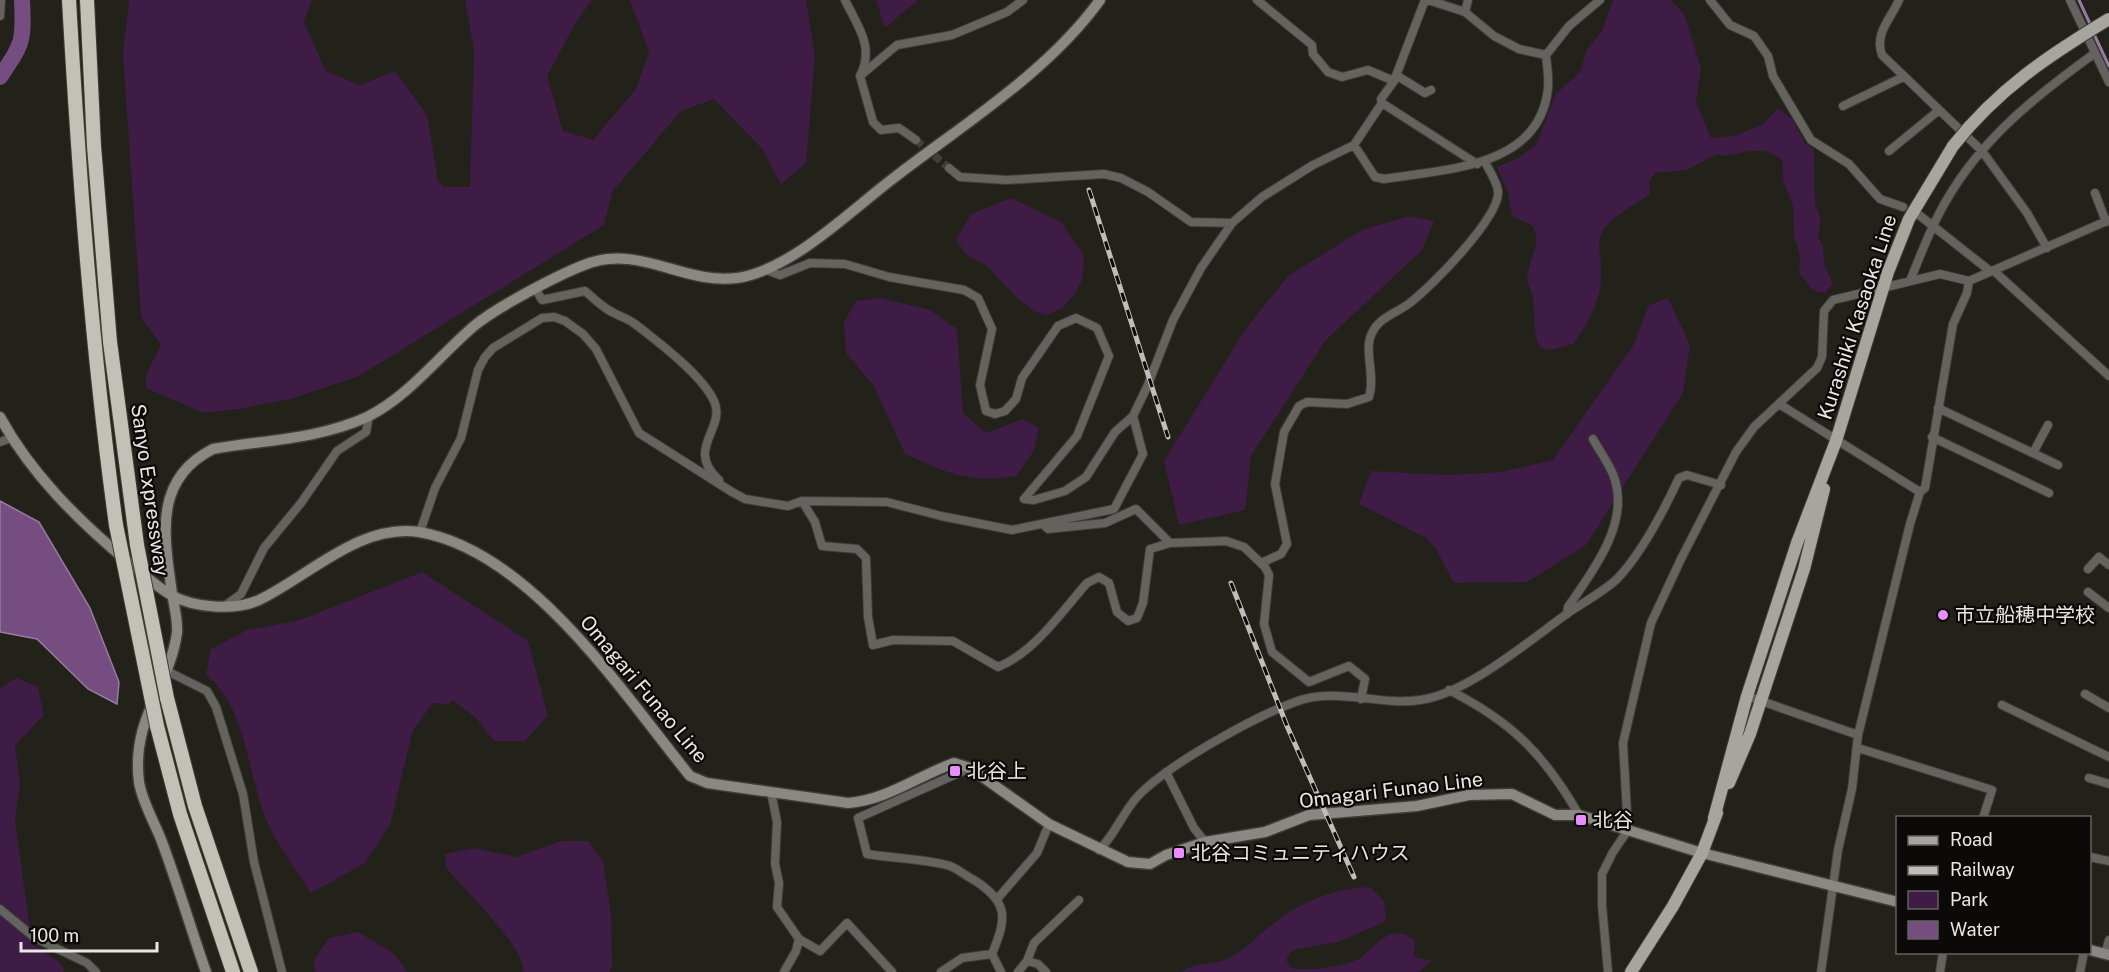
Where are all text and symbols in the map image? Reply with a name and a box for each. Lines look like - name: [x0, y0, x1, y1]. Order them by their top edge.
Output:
- street label: Kurashiki Kasaoka Line: [1812, 211, 1902, 423]
- street label: Sanyo Expressway: [126, 402, 174, 578]
- place label: 市立船穂中学校: [1955, 603, 2095, 627]
- marker: 市立船穂中学校: [1936, 608, 1950, 622]
- street label: Omagari Funao Line: [575, 610, 713, 768]
- place label: 北谷上: [967, 759, 1027, 783]
- marker: 北谷上: [948, 764, 962, 778]
- street label: Omagari Funao Line: [1298, 767, 1484, 813]
- place label: 北谷: [1593, 808, 1633, 832]
- marker: 北谷: [1574, 813, 1588, 827]
- legend: [1896, 816, 2091, 954]
- text: Road: [1950, 829, 1993, 850]
- place label: 北谷コミュニティハウス: [1191, 841, 1410, 865]
- marker: 北谷コミュニティハウス: [1172, 846, 1186, 860]
- text: Railway: [1950, 859, 2015, 880]
- text: Park: [1950, 889, 1988, 910]
- scale bar: [21, 915, 158, 953]
- text: Water: [1950, 919, 2000, 940]
- text: 100 m: [30, 925, 79, 946]

